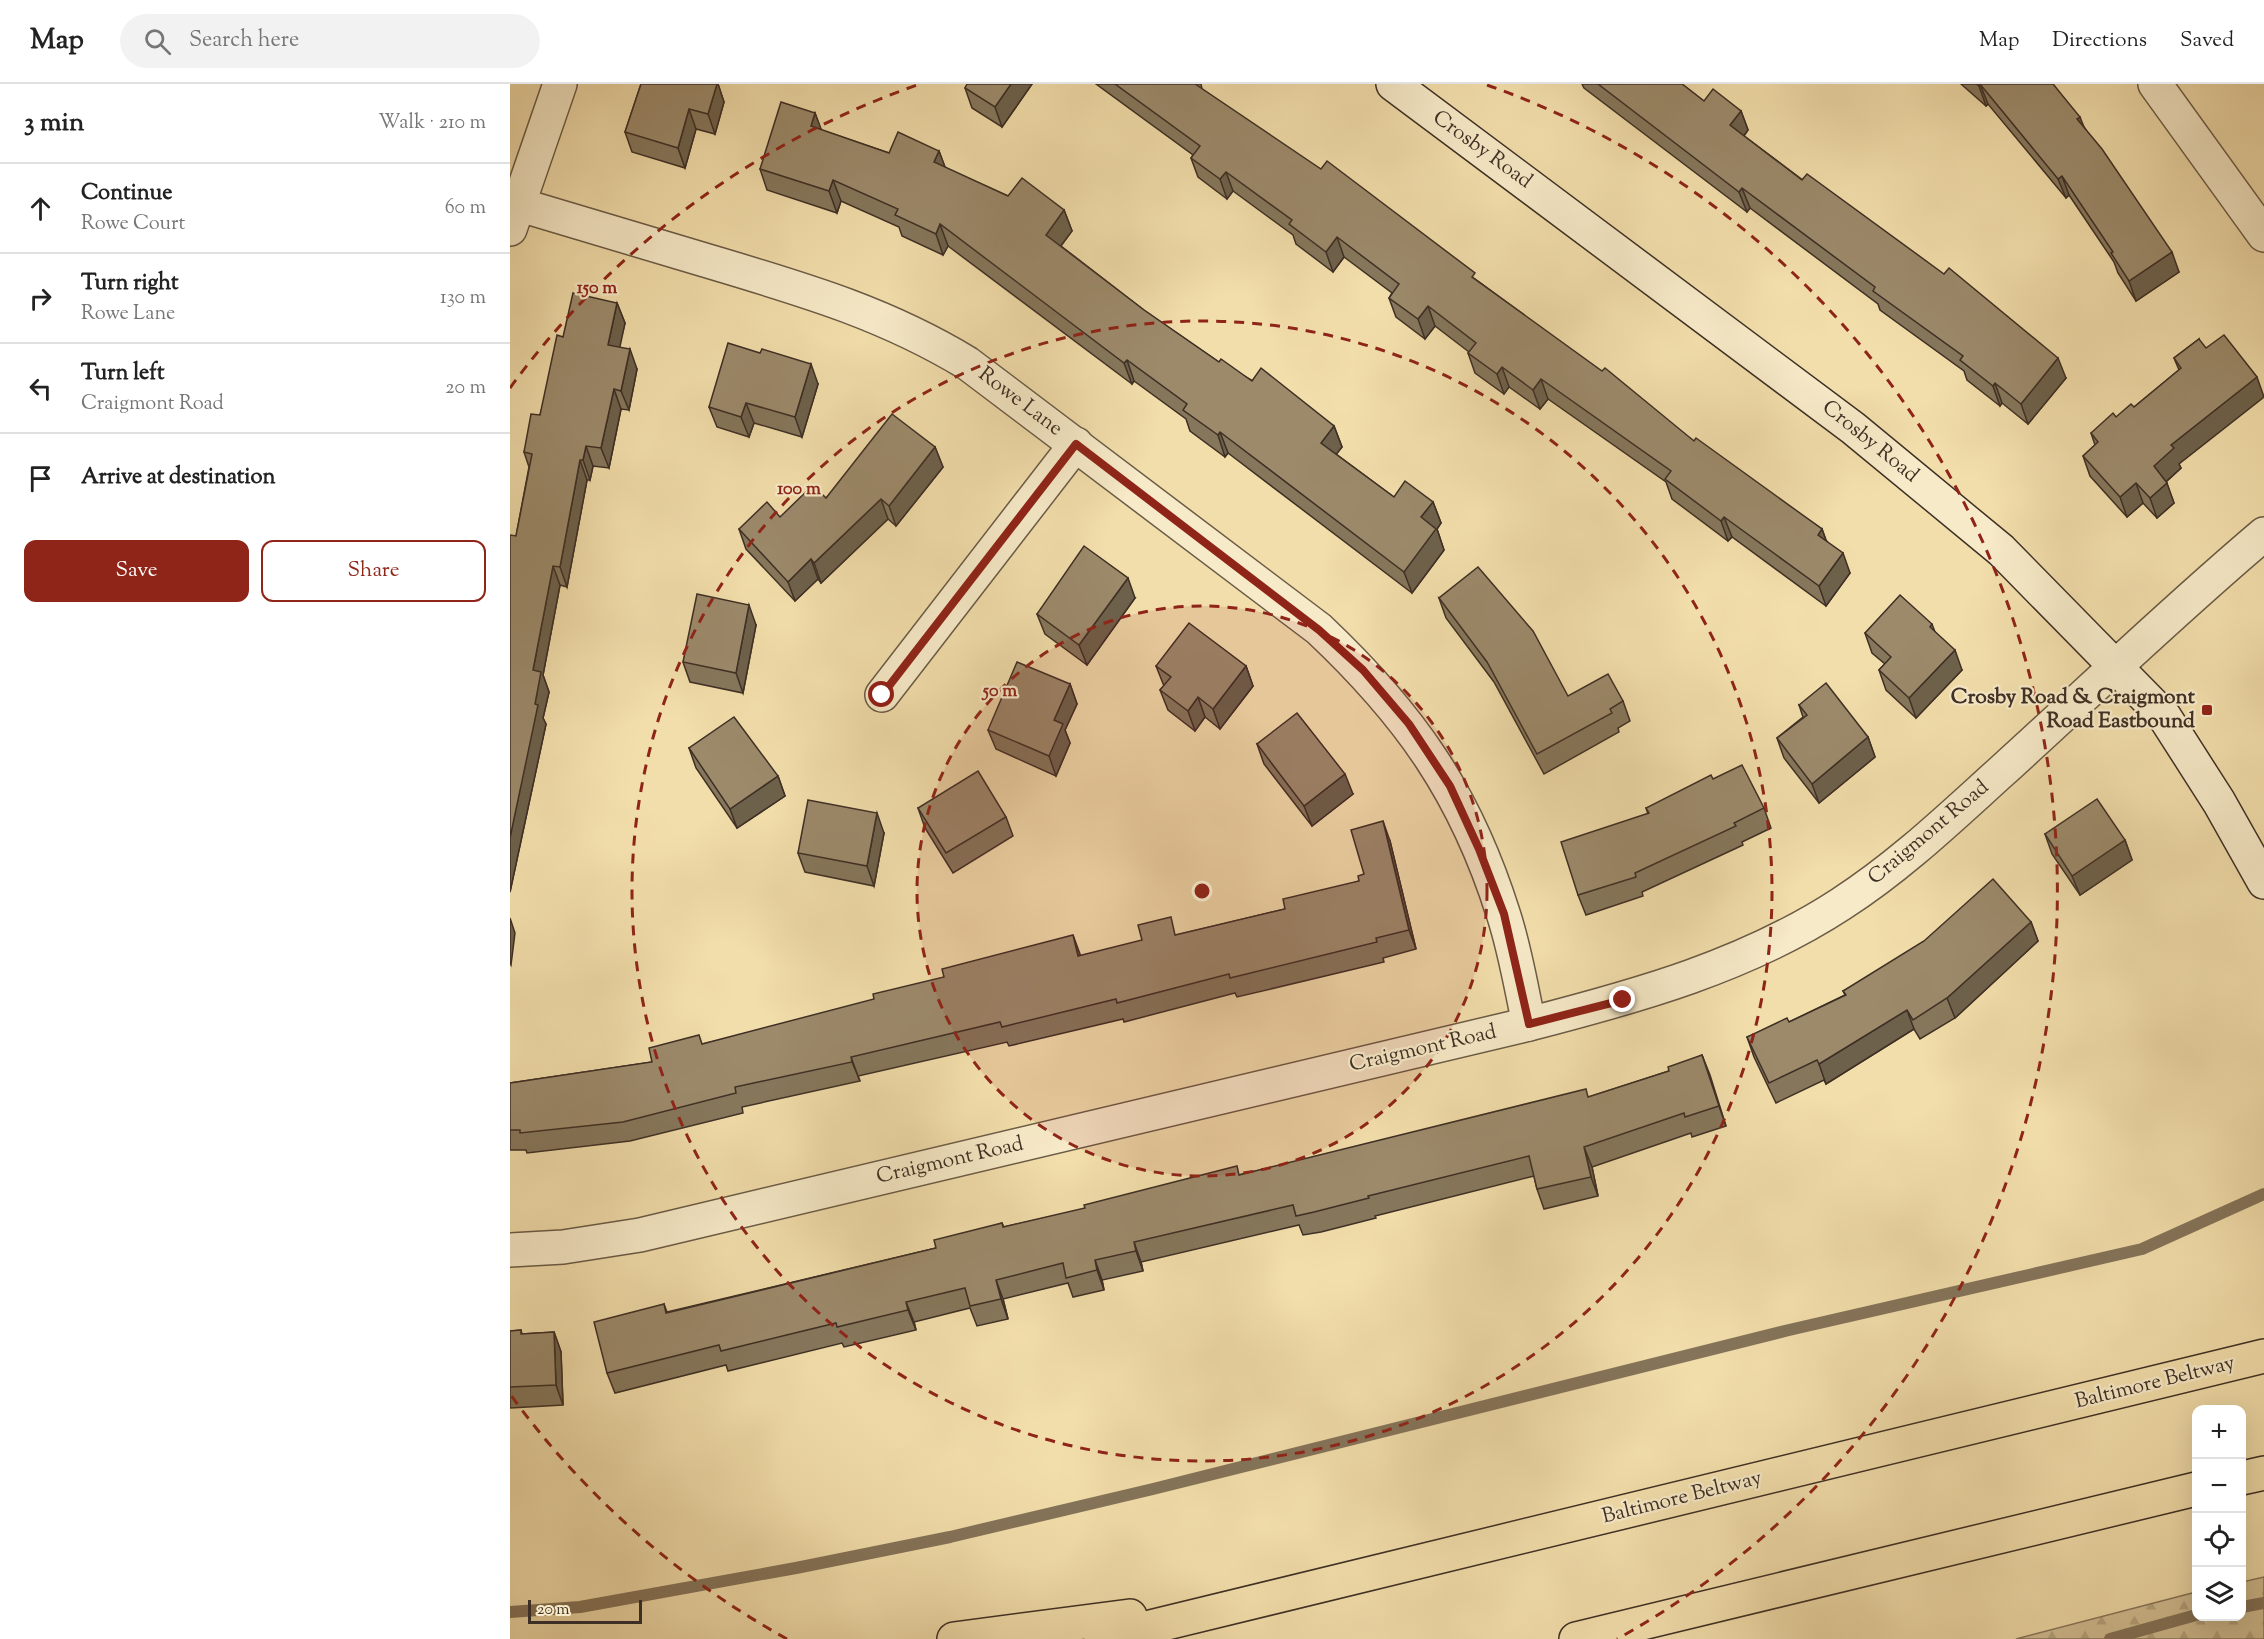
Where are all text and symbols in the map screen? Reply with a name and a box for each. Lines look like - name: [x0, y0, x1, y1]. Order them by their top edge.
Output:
- search box: [120, 14, 540, 68]
- text: Map: [30, 21, 84, 61]
- icon: search: [141, 25, 174, 58]
- text: Search here: [189, 25, 299, 57]
- text: Map: [1979, 26, 2019, 56]
- text: Directions: [2052, 26, 2147, 56]
- text: Saved: [2180, 26, 2234, 56]
- street label: Crosby Road: [1426, 103, 1538, 197]
- text: 3 min: [24, 105, 84, 142]
- text: Walk · 210 m: [378, 109, 486, 138]
- text: Continue: [81, 178, 172, 210]
- icon: ahead: [24, 192, 57, 225]
- text: 60 m: [445, 194, 486, 223]
- text: Rowe Court: [81, 210, 185, 239]
- text: Turn right: [81, 268, 178, 300]
- text: 150 m: [577, 276, 617, 302]
- icon: right: [24, 282, 57, 315]
- text: 130 m: [440, 284, 486, 313]
- text: Rowe Lane: [81, 300, 175, 329]
- text: Turn left: [81, 358, 164, 390]
- street label: Rowe Lane: [971, 360, 1069, 444]
- icon: left: [24, 372, 57, 405]
- text: 20 m: [445, 374, 486, 403]
- text: Craigmont Road: [81, 390, 224, 419]
- street label: Crosby Road: [1815, 394, 1925, 491]
- icon: arrive: [24, 462, 57, 495]
- text: Arrive at destination: [81, 462, 276, 494]
- text: 100 m: [777, 477, 821, 503]
- button: Save: [24, 540, 249, 602]
- button: Share: [261, 540, 486, 602]
- text: 50 m: [981, 679, 1017, 705]
- route start: [868, 681, 894, 707]
- place label: Crosby Road & Craigmont Road Eastbound: [1951, 683, 2196, 737]
- marker: Crosby Road & Craigmont Road Eastbound: [2200, 703, 2214, 717]
- street label: Craigmont Road: [1862, 773, 1996, 893]
- centre of rings: [1192, 881, 1212, 901]
- route end: [1609, 986, 1635, 1012]
- street label: Craigmont Road: [1347, 1017, 1500, 1080]
- street label: Craigmont Road: [874, 1129, 1027, 1192]
- street label: Baltimore Beltway: [2072, 1349, 2239, 1417]
- map controls: [2192, 1405, 2246, 1621]
- button: +: [2192, 1405, 2246, 1459]
- button: −: [2192, 1459, 2246, 1513]
- street label: Baltimore Beltway: [1599, 1464, 1766, 1532]
- button: locate: [2192, 1513, 2246, 1567]
- button: layers: [2192, 1567, 2246, 1621]
- scale bar: [528, 1597, 642, 1624]
- text: 20 m: [537, 1599, 570, 1622]

